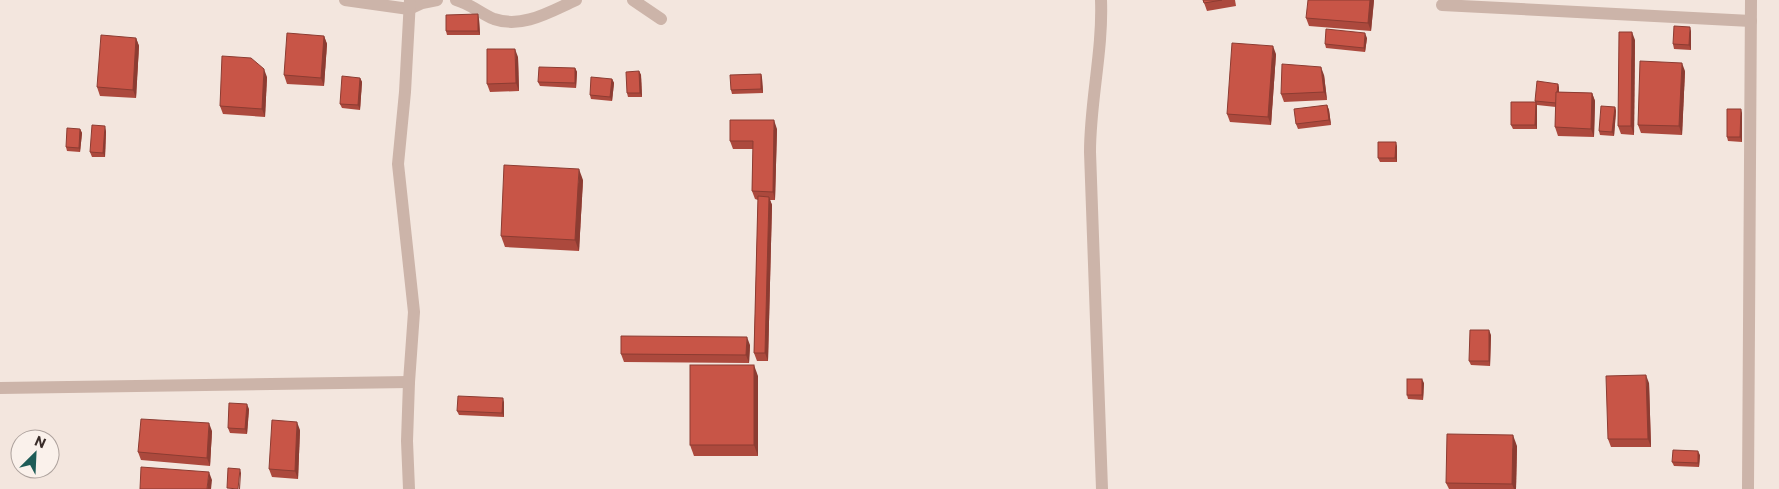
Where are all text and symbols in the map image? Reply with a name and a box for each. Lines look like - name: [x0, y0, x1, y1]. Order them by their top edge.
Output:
- north arrow: [10, 429, 60, 479]
- text: N: [32, 432, 49, 452]

